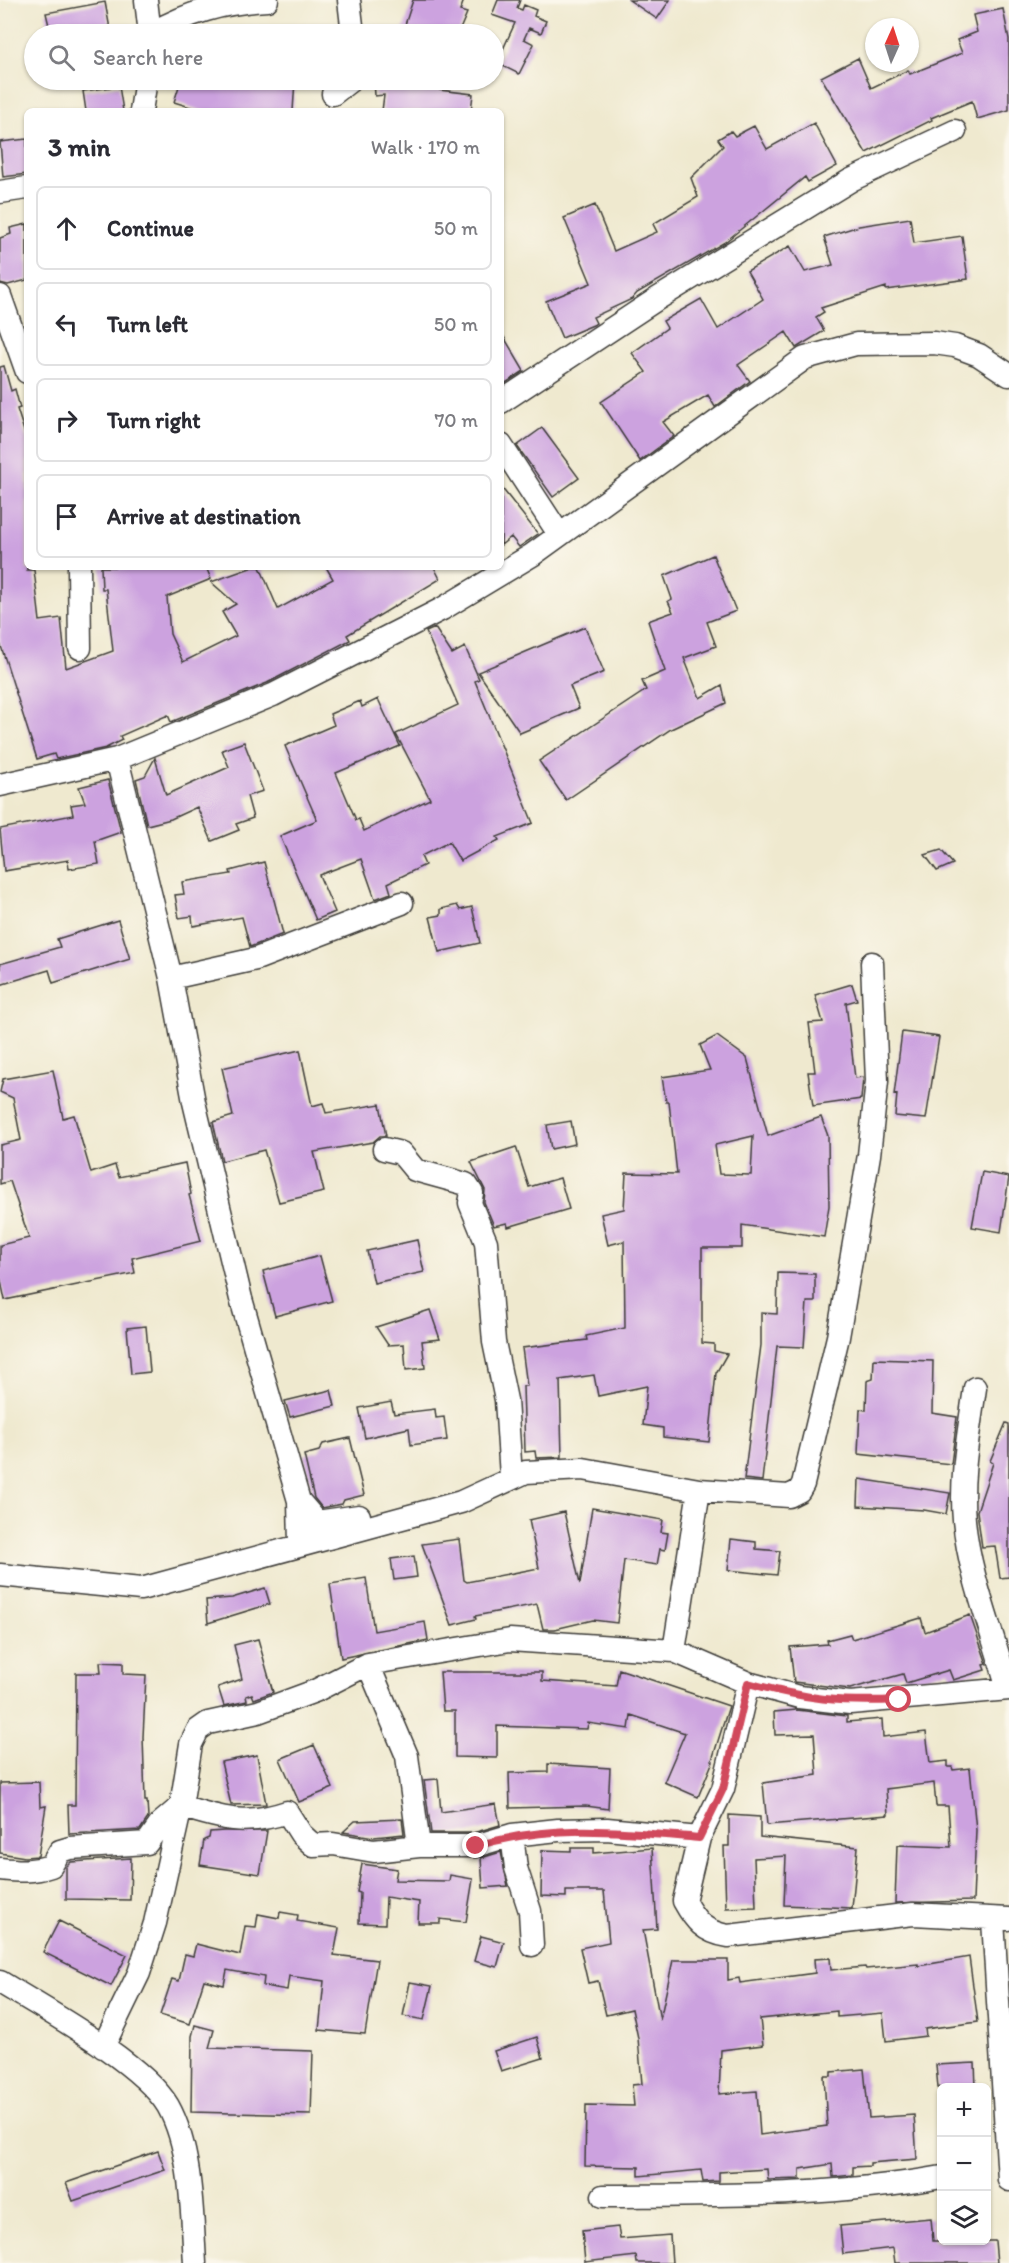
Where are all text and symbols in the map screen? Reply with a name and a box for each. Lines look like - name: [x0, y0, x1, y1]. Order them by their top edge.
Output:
- north arrow: [865, 18, 919, 72]
- search box: [24, 24, 504, 90]
- icon: search: [45, 41, 78, 74]
- text: Search here: [93, 44, 203, 71]
- text: 3 min: [48, 131, 110, 163]
- text: Walk · 170 m: [371, 135, 480, 159]
- icon: ahead: [50, 212, 83, 245]
- text: Continue: [107, 215, 194, 242]
- text: 50 m: [434, 216, 478, 240]
- icon: left: [50, 308, 83, 341]
- text: Turn left: [107, 311, 188, 338]
- text: 50 m: [434, 312, 478, 336]
- icon: right: [50, 404, 83, 437]
- text: Turn right: [107, 407, 201, 434]
- text: 70 m: [434, 408, 478, 432]
- icon: arrive: [50, 500, 83, 533]
- text: Arrive at destination: [107, 503, 301, 530]
- route start: [885, 1686, 911, 1712]
- route end: [462, 1832, 488, 1858]
- map controls: [937, 2083, 991, 2245]
- button: +: [937, 2083, 991, 2137]
- button: −: [937, 2137, 991, 2191]
- button: layers: [937, 2191, 991, 2245]

